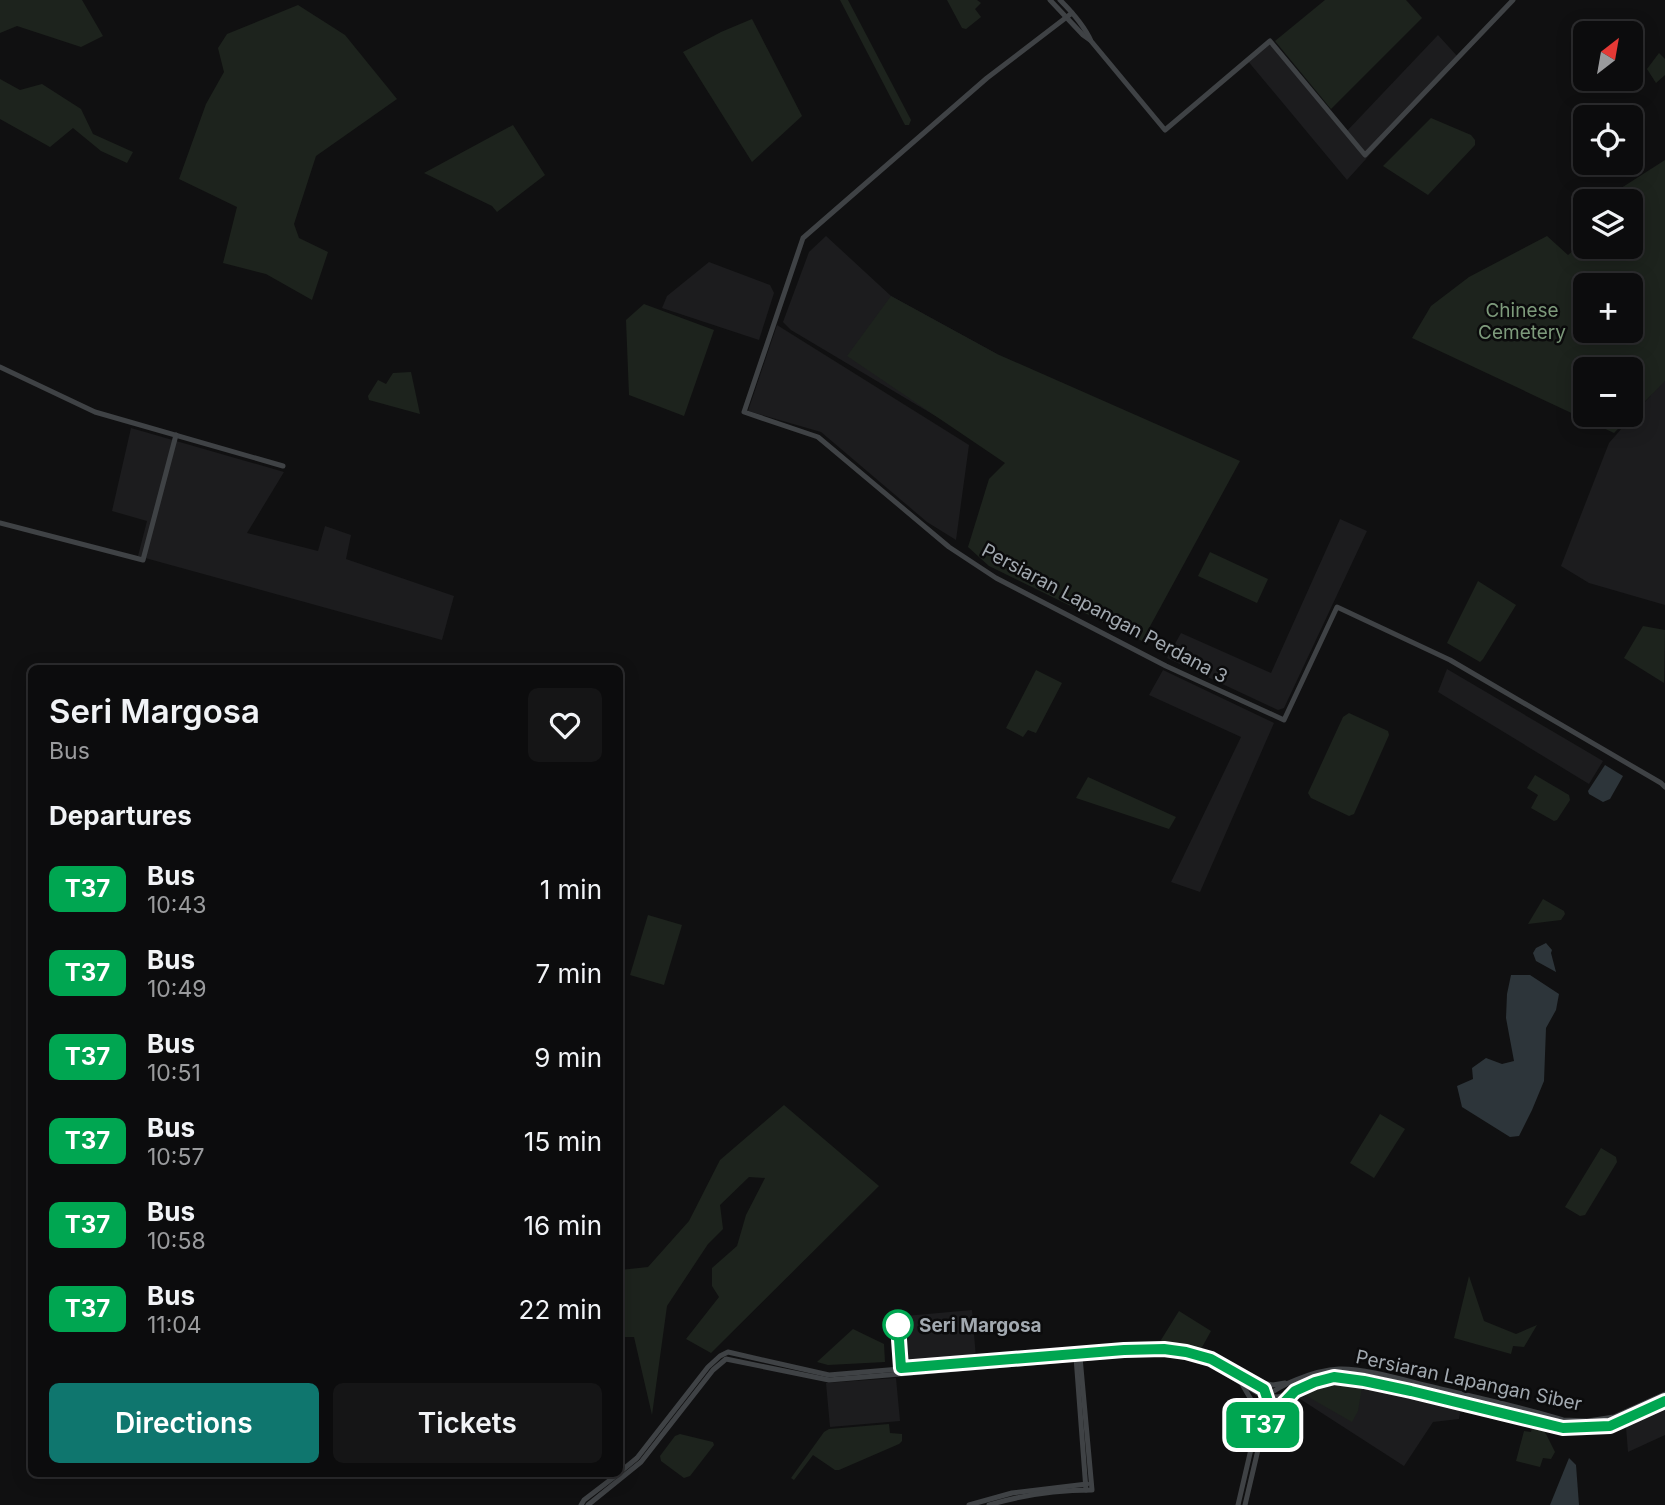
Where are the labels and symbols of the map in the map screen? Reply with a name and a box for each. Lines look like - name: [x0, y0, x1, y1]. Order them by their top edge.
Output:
- north arrow: [1573, 21, 1643, 91]
- park label: Chinese Cemetery: [1478, 299, 1566, 344]
- street label: Persiaran Lapangan Perdana 3: [978, 539, 1232, 688]
- marker: Seri Margosa: [883, 1310, 913, 1340]
- place label: Seri Margosa: [919, 1314, 1042, 1337]
- street label: Persiaran Lapangan Siber: [1354, 1345, 1584, 1416]
- line badge: T37: [1223, 1402, 1303, 1448]

